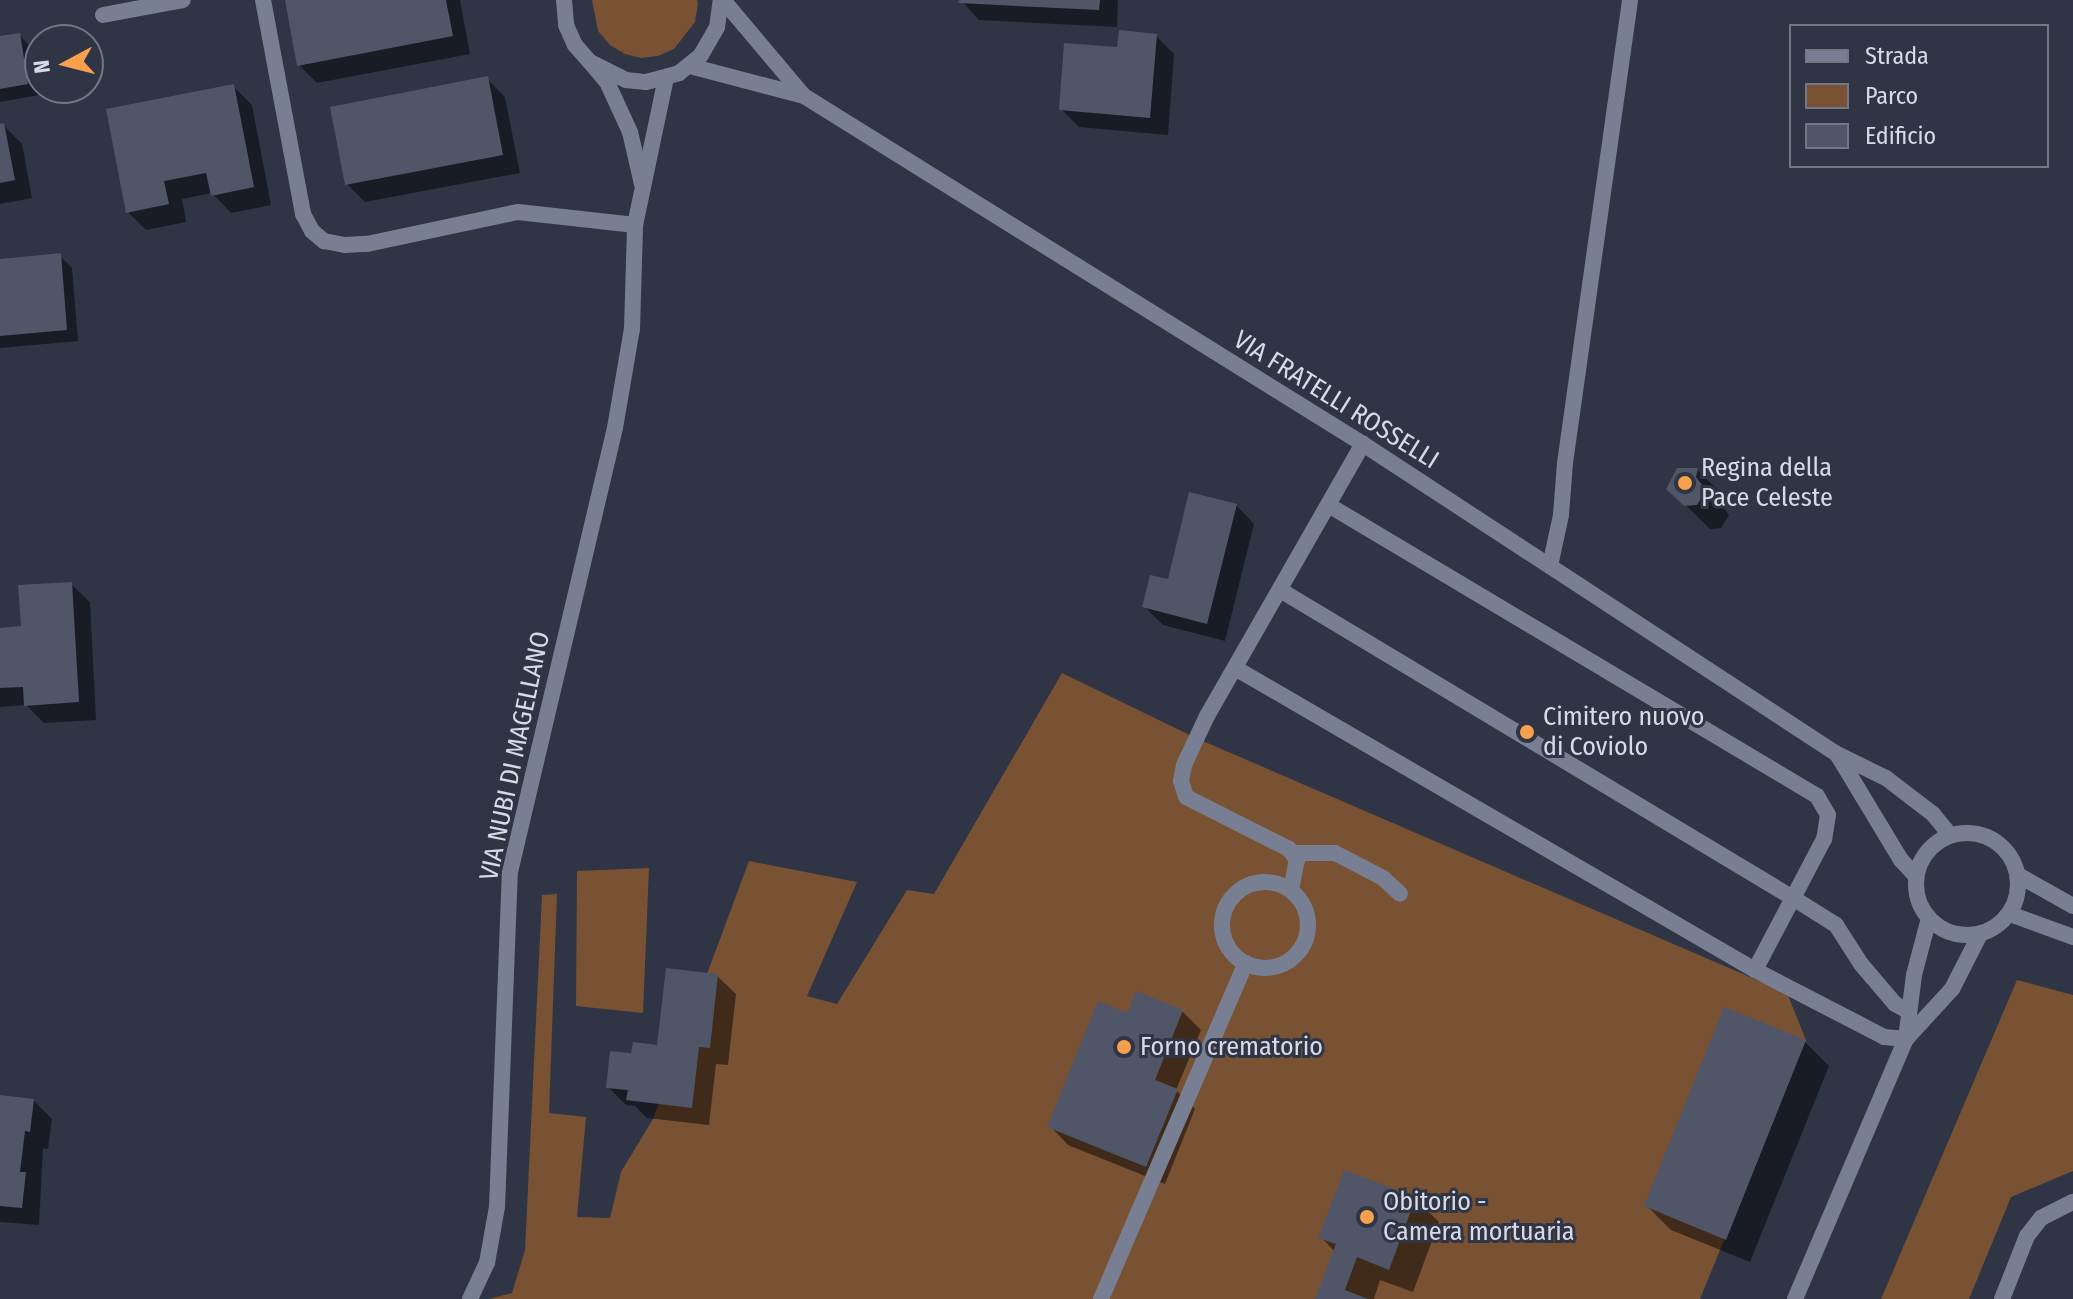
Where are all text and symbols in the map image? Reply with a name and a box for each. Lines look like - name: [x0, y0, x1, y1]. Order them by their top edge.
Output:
- north arrow: [24, 24, 104, 104]
- legend: [1789, 24, 2049, 168]
- text: Strada: [1865, 42, 1929, 70]
- text: N: [27, 59, 56, 75]
- text: Parco: [1865, 82, 1918, 110]
- text: Edificio: [1865, 122, 1936, 150]
- street label: VIA FRATELLI ROSSELLI: [1228, 324, 1444, 476]
- place label: Regina della Pace Celeste: [1701, 452, 1833, 514]
- marker: Regina della Pace Celeste: [1676, 474, 1694, 492]
- street label: VIA NUBI DI MAGELLANO: [473, 629, 557, 883]
- place label: Cimitero nuovo di Coviolo: [1543, 701, 1704, 762]
- marker: Cimitero nuovo di Coviolo: [1518, 723, 1536, 741]
- place label: Forno crematorio: [1140, 1031, 1323, 1063]
- marker: Forno crematorio: [1115, 1038, 1133, 1056]
- place label: Obitorio - Camera mortuaria: [1383, 1186, 1575, 1248]
- marker: Obitorio - Camera mortuaria: [1358, 1208, 1376, 1226]

